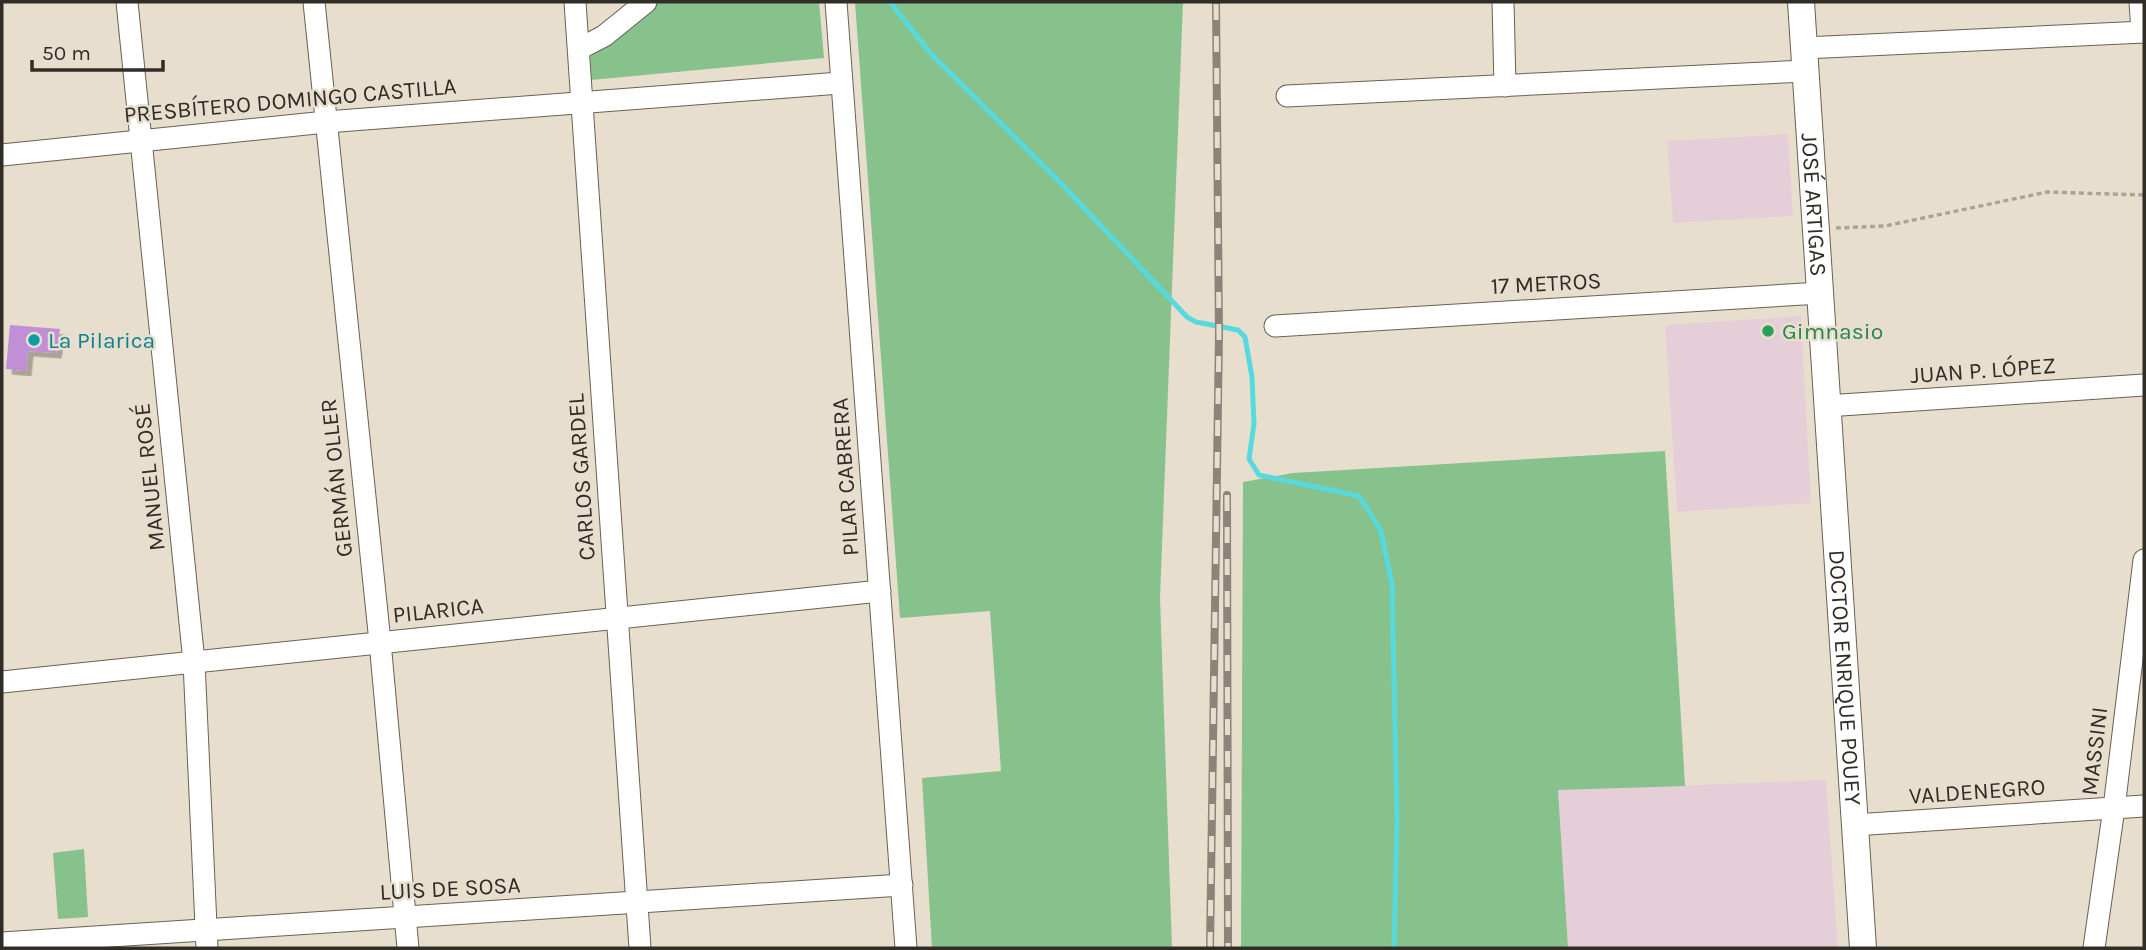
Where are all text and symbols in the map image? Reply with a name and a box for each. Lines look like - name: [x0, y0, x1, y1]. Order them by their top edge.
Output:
- scale bar: [32, 28, 163, 72]
- text: 50 m: [42, 41, 91, 65]
- street label: PRESBÍTERO DOMINGO CASTILLA: [123, 72, 458, 128]
- street label: JOSÉ ARTIGAS: [1796, 132, 1832, 277]
- street label: 17 METROS: [1490, 267, 1602, 300]
- place label: Gimnasio: [1782, 318, 1883, 345]
- marker: Gimnasio: [1760, 323, 1776, 339]
- place label: La Pilarica: [48, 327, 155, 354]
- marker: La Pilarica: [26, 332, 42, 348]
- street label: JUAN P. LÓPEZ: [1909, 352, 2057, 389]
- street label: CARLOS GARDEL: [562, 392, 601, 561]
- street label: GERMÁN OLLER: [315, 397, 358, 558]
- street label: PILAR CABRERA: [826, 397, 864, 557]
- street label: MANUEL ROSÉ: [128, 402, 171, 552]
- street label: DOCTOR ENRIQUE POUEY: [1823, 549, 1867, 807]
- street label: PILARICA: [391, 592, 485, 629]
- street label: MASSINI: [2076, 705, 2113, 797]
- street label: VALDENEGRO: [1908, 773, 2046, 810]
- street label: LUIS DE SOSA: [379, 871, 521, 906]

